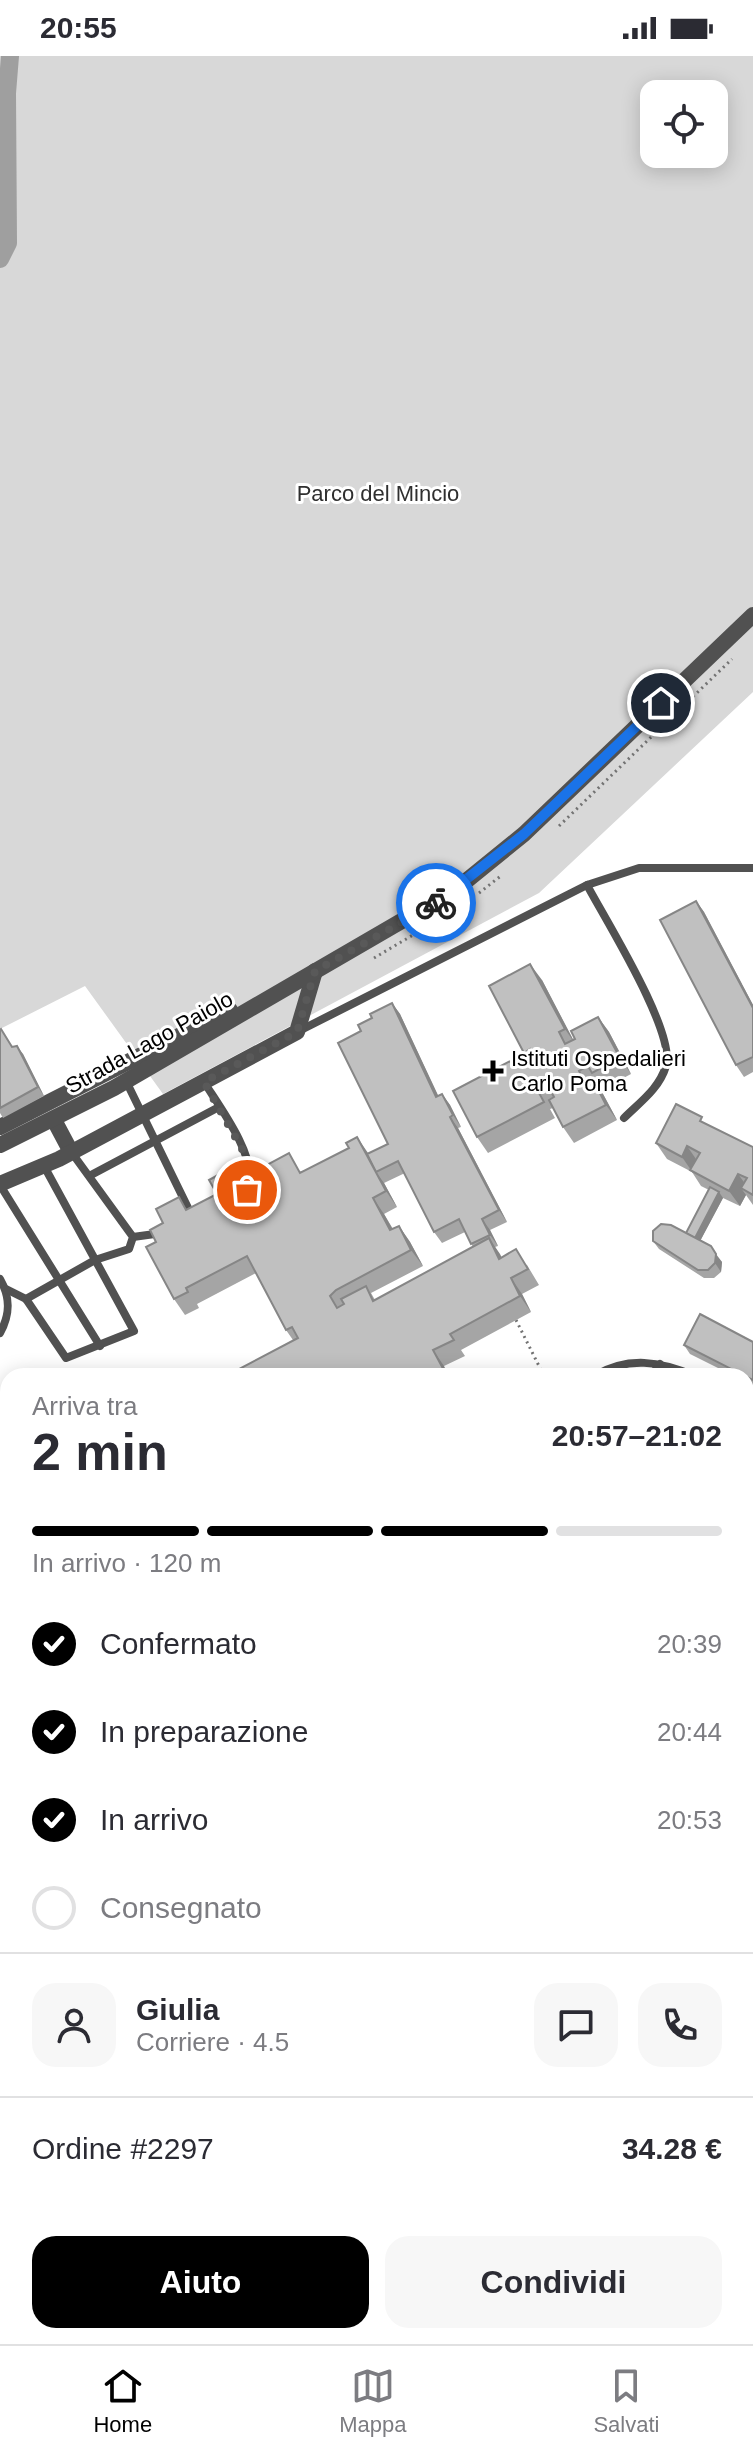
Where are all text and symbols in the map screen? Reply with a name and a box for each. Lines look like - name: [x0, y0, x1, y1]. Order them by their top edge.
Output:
- text: 20:55: [40, 11, 117, 44]
- map controls: [640, 80, 728, 168]
- button: locate: [640, 80, 728, 168]
- park label: Parco del Mincio: [297, 481, 459, 506]
- pin: [627, 669, 695, 737]
- icon: home: [639, 681, 683, 725]
- courier: [396, 863, 476, 943]
- icon: bike: [414, 881, 458, 925]
- street label: Strada Lago Paiolo: [61, 986, 237, 1099]
- place label: Istituti Ospedalieri Carlo Poma: [511, 1046, 686, 1096]
- marker: Istituti Ospedalieri Carlo Poma: [482, 1060, 504, 1082]
- pin: [213, 1156, 281, 1224]
- icon: bag: [225, 1168, 269, 1212]
- text: Arriva tra: [32, 1391, 137, 1421]
- text: 20:57–21:02: [552, 1419, 722, 1452]
- text: 2 min: [32, 1423, 168, 1481]
- text: In arrivo · 120 m: [32, 1548, 221, 1578]
- icon: check: [32, 1622, 76, 1666]
- text: Confermato: [100, 1627, 257, 1660]
- text: 20:39: [657, 1629, 722, 1659]
- icon: check: [32, 1710, 76, 1754]
- text: In preparazione: [100, 1715, 308, 1748]
- text: 20:44: [657, 1717, 722, 1747]
- icon: check: [32, 1798, 76, 1842]
- text: In arrivo: [100, 1803, 208, 1836]
- text: 20:53: [657, 1805, 722, 1835]
- text: Consegnato: [100, 1891, 262, 1924]
- button: person: [32, 1983, 116, 2067]
- button: chat: [534, 1983, 618, 2067]
- button: phone: [638, 1983, 722, 2067]
- text: Giulia: [136, 1993, 219, 2026]
- text: Corriere · 4.5: [136, 2027, 289, 2057]
- text: Ordine #2297: [32, 2132, 214, 2165]
- text: 34.28 €: [622, 2132, 722, 2165]
- button: Aiuto: [32, 2236, 369, 2328]
- button: Condividi: [385, 2236, 722, 2328]
- tab: Home: [93, 2364, 152, 2438]
- tab: Mappa: [339, 2364, 406, 2438]
- tab: Salvati: [593, 2364, 659, 2438]

